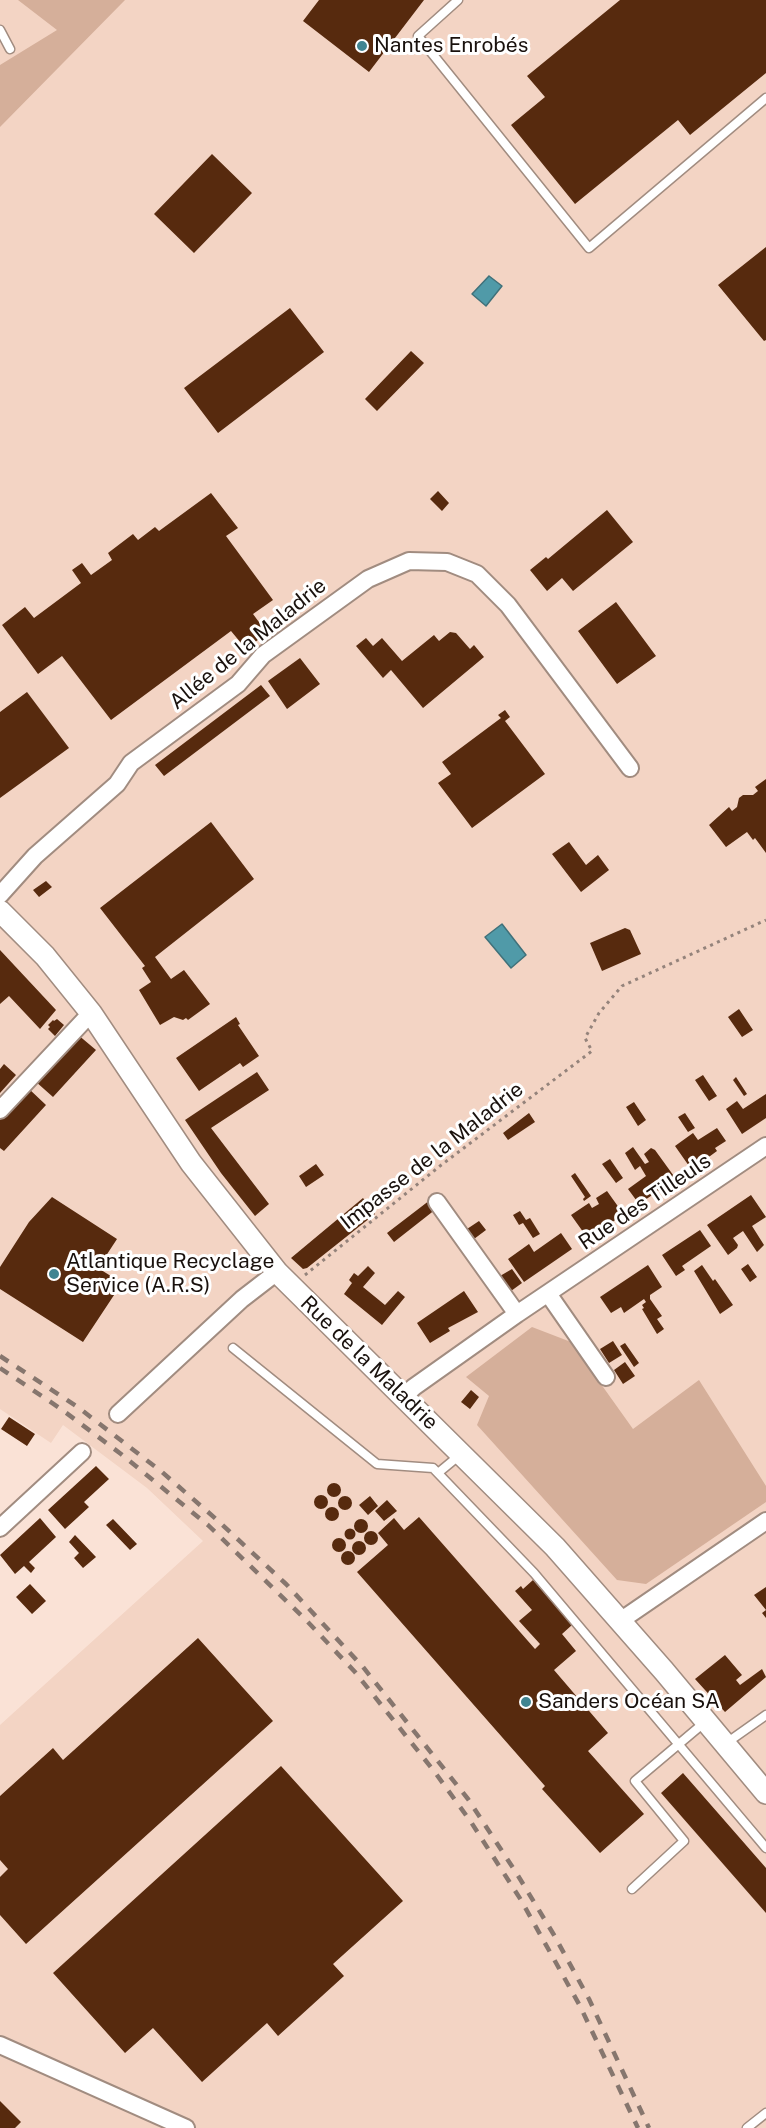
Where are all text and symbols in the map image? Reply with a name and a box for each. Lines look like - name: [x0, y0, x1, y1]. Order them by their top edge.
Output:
- place label: Nantes Enrobés: [374, 33, 528, 59]
- marker: Nantes Enrobés: [355, 39, 369, 53]
- street label: Allée de la Maladrie: [165, 573, 331, 715]
- street label: Impasse de la Maladrie: [336, 1077, 528, 1235]
- street label: Rue des Tilleuls: [574, 1149, 716, 1255]
- place label: Atlantique Recyclage Service (A.R.S): [66, 1249, 274, 1299]
- marker: Atlantique Recyclage Service (A.R.S): [47, 1267, 61, 1281]
- street label: Rue de la Maladrie: [295, 1291, 443, 1435]
- place label: Sanders Océan SA: [538, 1689, 720, 1715]
- marker: Sanders Océan SA: [519, 1695, 533, 1709]

